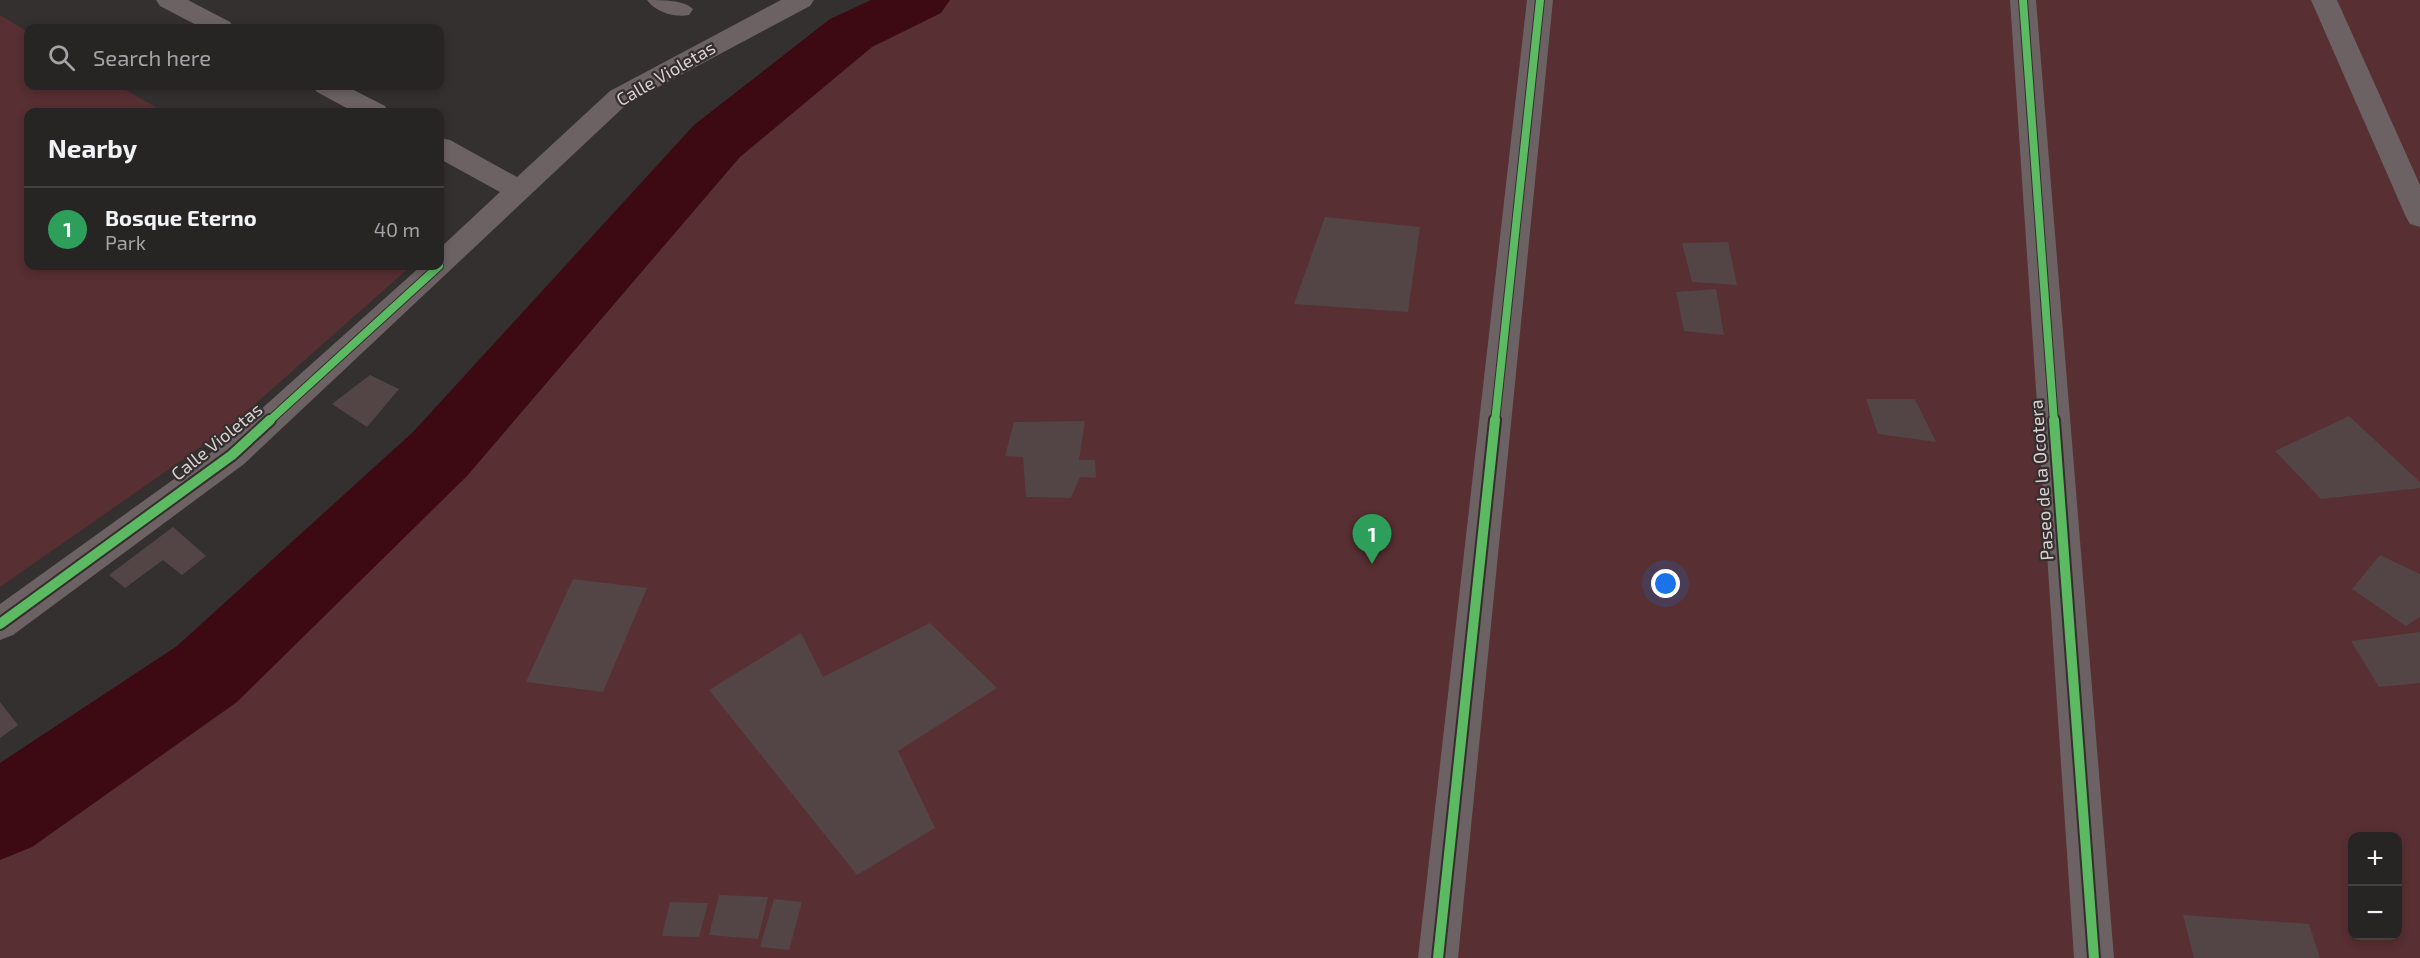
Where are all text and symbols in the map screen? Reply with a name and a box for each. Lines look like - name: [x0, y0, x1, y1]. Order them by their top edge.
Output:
- search box: [24, 24, 444, 90]
- street label: Calle Violetas: [612, 36, 719, 110]
- icon: search: [45, 41, 78, 74]
- text: Search here: [93, 44, 211, 70]
- text: Nearby: [48, 132, 137, 163]
- text: Bosque Eterno: [105, 204, 257, 230]
- text: 1: [63, 217, 72, 241]
- text: 40 m: [374, 217, 420, 241]
- text: Park: [105, 230, 146, 254]
- street label: Calle Violetas: [166, 398, 266, 485]
- street label: Paseo de la Ocotera: [2024, 399, 2058, 561]
- pin: 1: [1352, 514, 1392, 564]
- your location: [1651, 569, 1680, 598]
- map controls: [2348, 832, 2402, 940]
- button: +: [2348, 832, 2402, 886]
- button: −: [2348, 886, 2402, 940]

